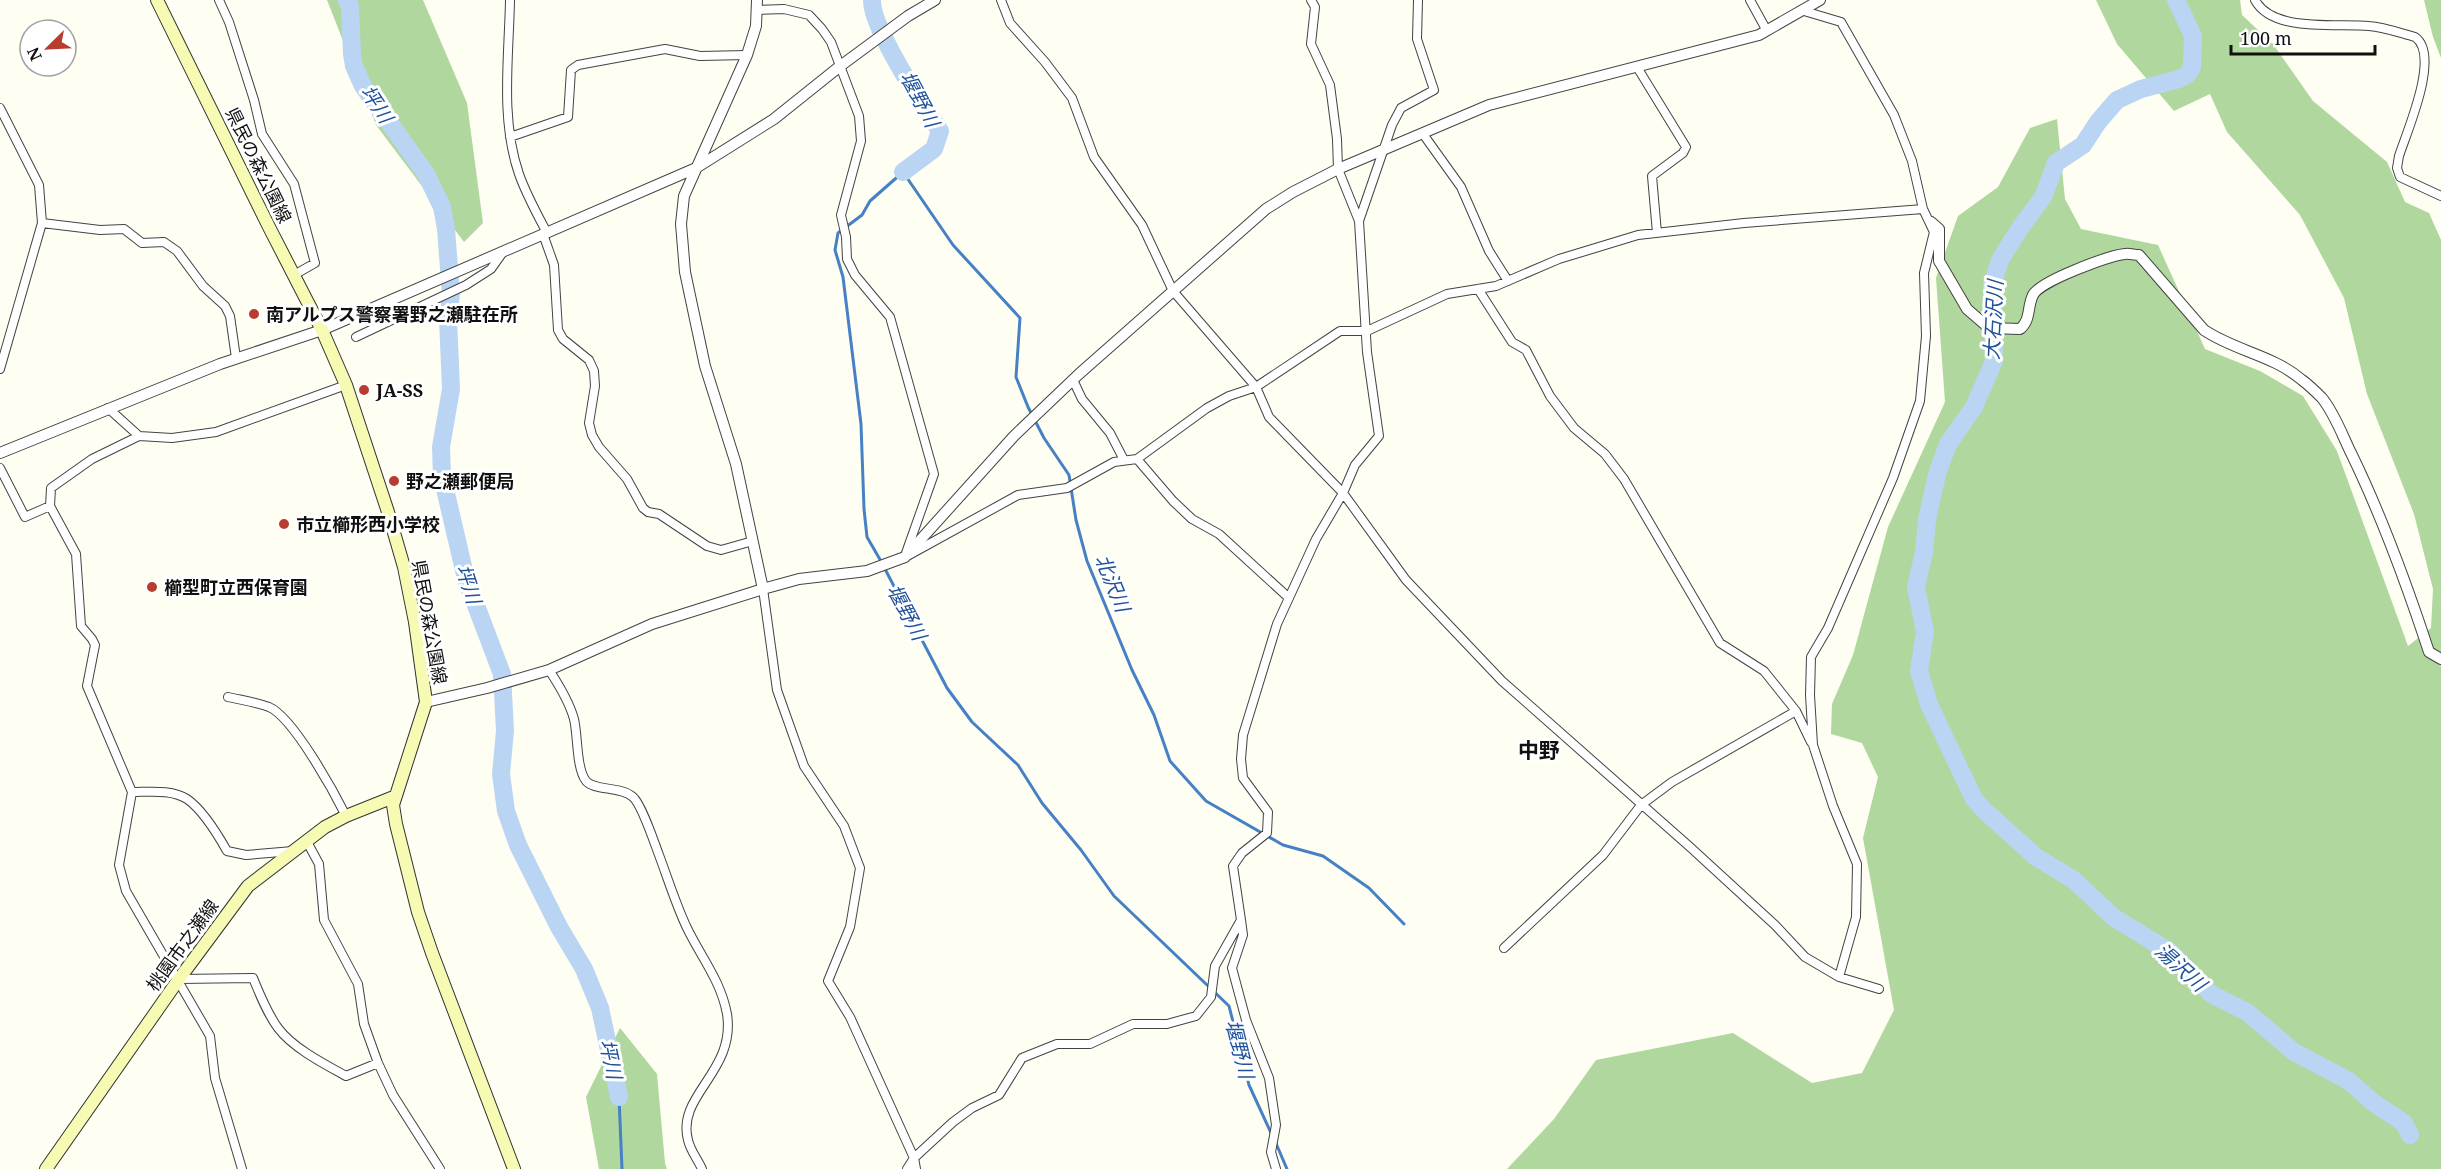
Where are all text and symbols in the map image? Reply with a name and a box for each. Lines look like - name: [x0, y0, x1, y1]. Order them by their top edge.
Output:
- north arrow: [18, 18, 78, 78]
- scale bar: [2231, 18, 2375, 56]
- text: 100 m: [2240, 26, 2292, 50]
- text: N: [22, 44, 47, 64]
- water label: 堰野川: [894, 66, 947, 134]
- water label: 坪川: [355, 80, 400, 130]
- street label: 県民の森公園線: [221, 103, 297, 227]
- water label: 大石沢川: [1977, 277, 2009, 361]
- place label: 南アルプス警察署野之瀬駐在所: [266, 302, 518, 326]
- marker: 南アルプス警察署野之瀬駐在所: [247, 307, 261, 321]
- place label: JA-SS: [375, 378, 423, 402]
- marker: JA-SS: [357, 383, 371, 397]
- place label: 野之瀬郵便局: [406, 469, 514, 493]
- marker: 野之瀬郵便局: [387, 474, 401, 488]
- place label: 市立櫛形西小学校: [296, 512, 440, 536]
- marker: 市立櫛形西小学校: [277, 517, 291, 531]
- water label: 北沢川: [1089, 550, 1138, 618]
- street label: 県民の森公園線: [407, 558, 453, 686]
- water label: 坪川: [450, 561, 489, 609]
- place label: 櫛型町立西保育園: [164, 575, 308, 599]
- water label: 堰野川: [881, 579, 934, 647]
- marker: 櫛型町立西保育園: [145, 580, 159, 594]
- district label: 中野: [1518, 736, 1560, 764]
- street label: 桃園市之瀬線: [141, 894, 223, 996]
- water label: 湯沢川: [2150, 937, 2214, 998]
- water label: 堰野川: [1220, 1017, 1261, 1083]
- water label: 坪川: [594, 1037, 629, 1083]

